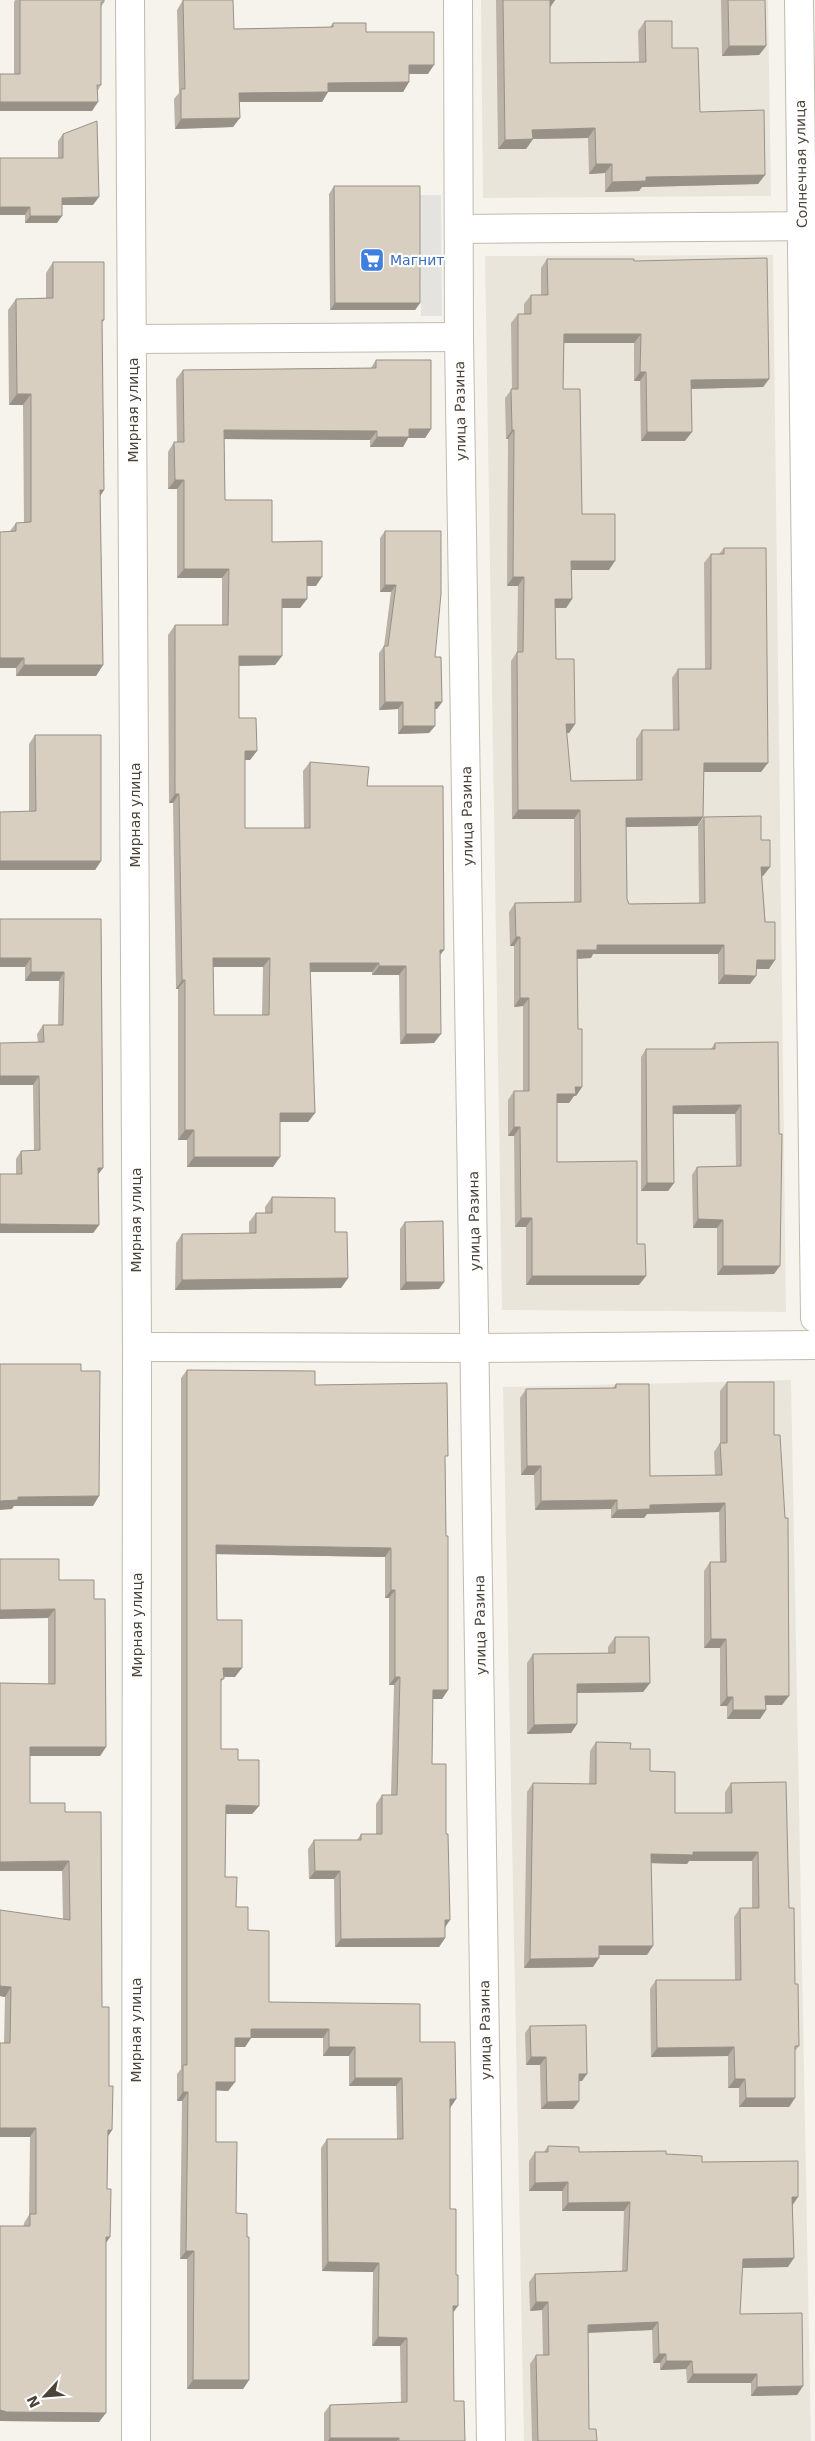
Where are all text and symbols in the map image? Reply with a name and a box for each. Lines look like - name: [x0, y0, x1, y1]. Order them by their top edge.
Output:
- street label: Солнечная улица: [792, 100, 810, 228]
- supermarket icon: Магнит: [359, 247, 385, 273]
- place label: Магнит: [390, 252, 444, 268]
- street label: Мирная улица: [125, 357, 141, 463]
- street label: улица Разина: [451, 361, 469, 461]
- street label: Мирная улица: [127, 762, 143, 868]
- street label: улица Разина: [458, 766, 476, 866]
- street label: Мирная улица: [128, 1167, 144, 1273]
- street label: улица Разина: [465, 1171, 483, 1271]
- street label: Мирная улица: [129, 1572, 145, 1678]
- street label: улица Разина: [471, 1575, 489, 1675]
- street label: Мирная улица: [128, 1977, 144, 2083]
- street label: улица Разина: [476, 1980, 494, 2080]
- north arrow: [20, 2371, 70, 2421]
- text: N: [24, 2393, 43, 2410]

